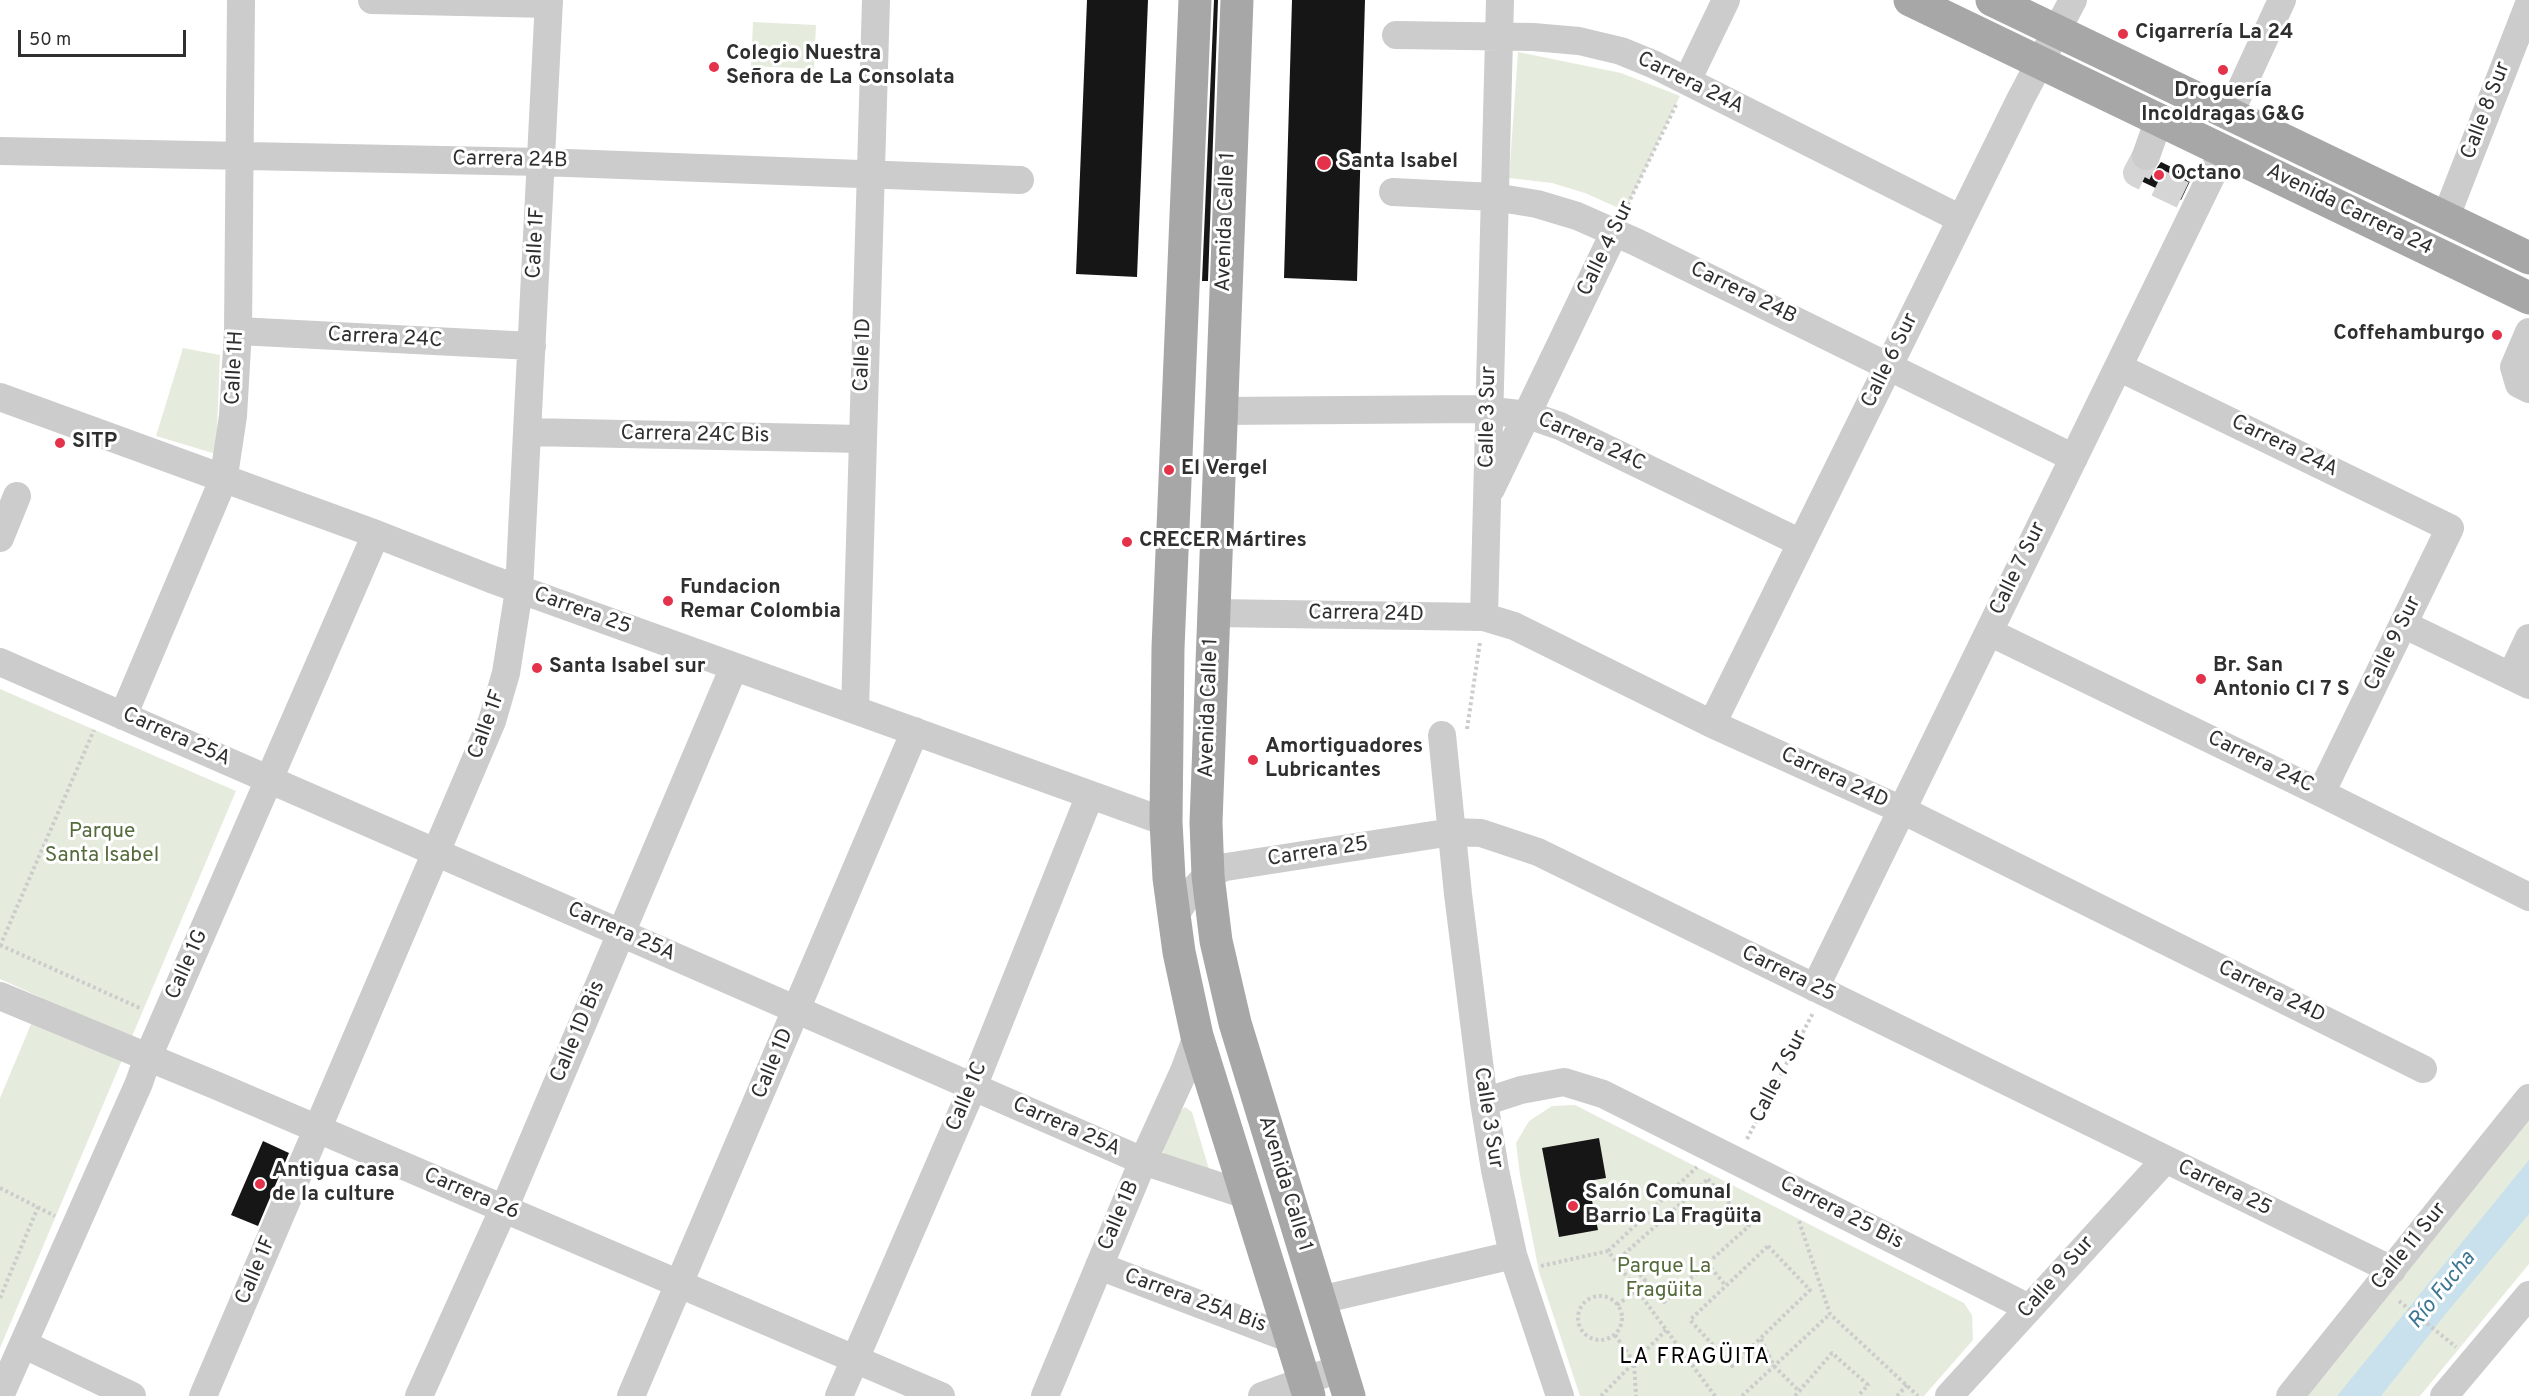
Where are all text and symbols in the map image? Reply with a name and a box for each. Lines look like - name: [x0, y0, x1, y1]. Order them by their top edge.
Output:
- scale bar: [21, 18, 189, 56]
- place label: Cigarrería La 24: [2135, 21, 2294, 47]
- marker: Cigarrería La 24: [2116, 27, 2130, 41]
- text: 50 m: [29, 29, 71, 52]
- place label: Colegio Nuestra Señora de La Consolata: [726, 42, 955, 92]
- street label: Carrera 24A: [1633, 47, 1747, 121]
- street label: Calle 8 Sur: [2457, 59, 2517, 163]
- marker: Colegio Nuestra Señora de La Consolata: [707, 60, 721, 74]
- marker: Droguería Incoldragas G&G: [2216, 63, 2230, 77]
- place label: Droguería Incoldragas G&G: [2141, 79, 2305, 129]
- street label: Carrera 24B: [452, 147, 568, 175]
- place label: Santa Isabel: [1338, 150, 1458, 176]
- street label: Avenida Calle 1: [1212, 152, 1242, 292]
- marker: Santa Isabel: [1315, 154, 1333, 172]
- street label: Avenida Carrera 24: [2262, 160, 2436, 262]
- place label: Octano: [2171, 162, 2241, 188]
- marker: Octano: [2152, 168, 2166, 182]
- street label: Calle 4 Sur: [1573, 197, 1641, 301]
- street label: Calle 1F: [523, 207, 551, 279]
- street label: Carrera 24B: [1686, 257, 1800, 331]
- street label: Calle 6 Sur: [1857, 310, 1925, 412]
- street label: Calle 1D: [850, 318, 878, 392]
- place label: Coffehamburgo: [2333, 322, 2485, 348]
- street label: Carrera 24C: [327, 323, 443, 355]
- marker: Coffehamburgo: [2490, 328, 2504, 342]
- street label: Calle 1H: [221, 330, 251, 406]
- street label: Calle 3 Sur: [1476, 366, 1502, 468]
- street label: Carrera 24C: [1533, 408, 1649, 478]
- street label: Carrera 24A: [2227, 410, 2341, 484]
- street label: Carrera 24C Bis: [620, 422, 770, 450]
- place label: SITP: [72, 430, 117, 456]
- marker: SITP: [53, 436, 67, 450]
- place label: El Vergel: [1181, 457, 1268, 483]
- marker: El Vergel: [1162, 463, 1176, 477]
- street label: Calle 7 Sur: [1986, 518, 2052, 620]
- place label: CRECER Mártires: [1139, 529, 1307, 555]
- marker: CRECER Mártires: [1120, 535, 1134, 549]
- place label: Fundacion Remar Colombia: [680, 576, 841, 626]
- street label: Carrera 25: [530, 583, 634, 641]
- street label: Calle 9 Sur: [2360, 593, 2428, 695]
- marker: Fundacion Remar Colombia: [661, 594, 675, 608]
- street label: Carrera 24D: [1308, 601, 1424, 629]
- street label: Avenida Calle 1: [1195, 638, 1225, 778]
- place label: Br. San Antonio Cl 7 S: [2213, 654, 2350, 704]
- place label: Santa Isabel sur: [549, 655, 706, 681]
- marker: Santa Isabel sur: [530, 661, 544, 675]
- marker: Br. San Antonio Cl 7 S: [2194, 672, 2208, 686]
- street label: Calle 1F: [464, 687, 512, 763]
- street label: Carrera 25A: [118, 703, 234, 773]
- street label: Carrera 24C: [2203, 726, 2317, 800]
- place label: Amortiguadores Lubricantes: [1265, 735, 1423, 785]
- street label: Carrera 24D: [1776, 743, 1892, 815]
- marker: Amortiguadores Lubricantes: [1246, 753, 1260, 767]
- park label: Parque Santa Isabel: [45, 820, 159, 870]
- street label: Carrera 25: [1266, 833, 1370, 873]
- street label: Carrera 25A: [563, 898, 679, 968]
- street label: Calle 1G: [161, 926, 215, 1004]
- street label: Carrera 25: [1737, 941, 1839, 1009]
- street label: Carrera 24D: [2213, 956, 2329, 1030]
- street label: Calle 1D Bis: [546, 977, 612, 1087]
- street label: Calle 1D: [748, 1025, 800, 1103]
- street label: Calle 7 Sur: [1746, 1027, 1814, 1127]
- street label: Calle 1C: [942, 1058, 994, 1136]
- street label: Calle 3 Sur: [1467, 1066, 1507, 1170]
- street label: Carrera 25A: [1008, 1093, 1124, 1163]
- street label: Avenida Calle 1: [1251, 1113, 1317, 1255]
- street label: Carrera 25: [2173, 1155, 2275, 1223]
- place label: Antigua casa de la culture: [272, 1159, 399, 1209]
- street label: Carrera 26: [419, 1164, 523, 1226]
- street label: Carrera 25 Bis: [1775, 1172, 1907, 1256]
- marker: Antigua casa de la culture: [253, 1177, 267, 1191]
- street label: Calle 1B: [1094, 1177, 1146, 1255]
- place label: Salón Comunal Barrio La Fragüita: [1585, 1181, 1762, 1231]
- street label: Calle 11 Sur: [2367, 1198, 2453, 1296]
- marker: Salón Comunal Barrio La Fragüita: [1566, 1199, 1580, 1213]
- street label: Calle 9 Sur: [2013, 1232, 2101, 1324]
- street label: Calle 1F: [231, 1233, 283, 1309]
- water label: Río Fucha: [2404, 1247, 2482, 1335]
- park label: Parque La Fragüita: [1617, 1255, 1711, 1305]
- street label: Carrera 25A Bis: [1120, 1265, 1270, 1339]
- district label: LA FRAGÜITA: [1619, 1346, 1771, 1372]

